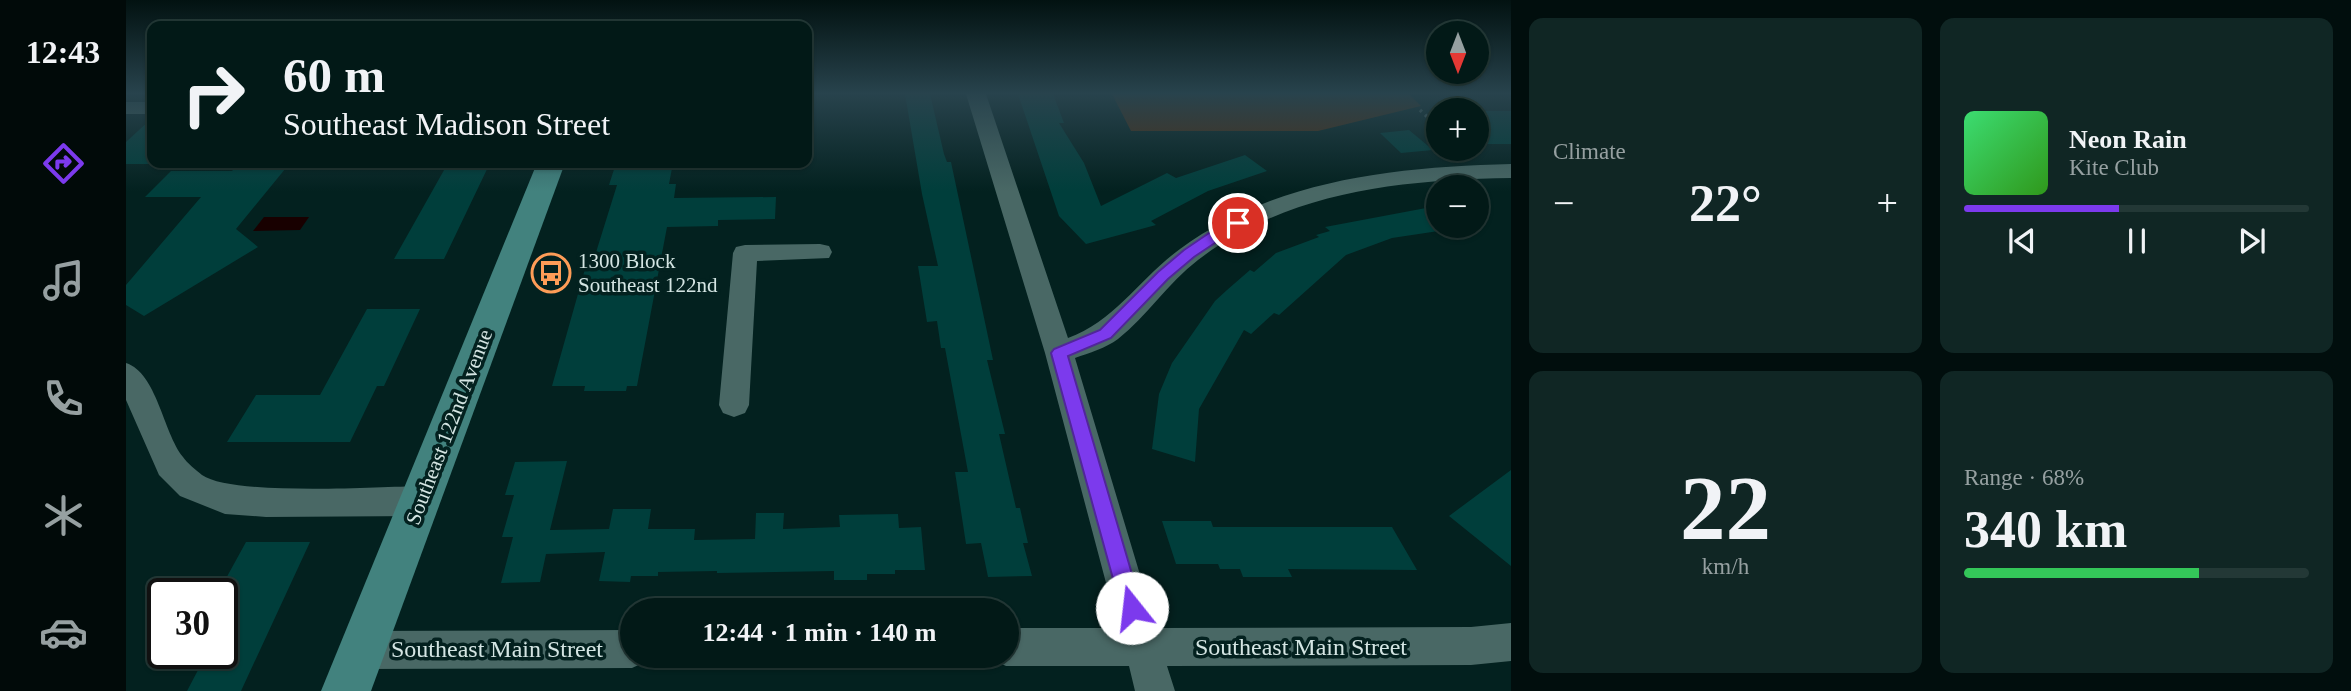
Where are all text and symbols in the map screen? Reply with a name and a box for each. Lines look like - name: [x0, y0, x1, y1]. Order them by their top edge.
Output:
- north arrow: [1426, 21, 1489, 84]
- map controls: [1426, 21, 1489, 238]
- text: 12:43: [26, 34, 100, 70]
- text: 60 m: [283, 48, 385, 103]
- icon: right: [168, 49, 259, 140]
- button: +: [1426, 98, 1489, 161]
- text: Southeast Madison Street: [283, 106, 610, 142]
- text: Neon Rain: [2069, 125, 2187, 154]
- icon: directions: [39, 139, 88, 188]
- text: Climate: [1553, 139, 1626, 164]
- text: Kite Club: [2069, 155, 2159, 180]
- button: −: [1426, 175, 1489, 238]
- text: 22°: [1689, 175, 1762, 232]
- text: −: [1553, 182, 1574, 224]
- text: +: [1877, 182, 1898, 224]
- pin: [1208, 193, 1268, 253]
- icon: arrive: [1219, 204, 1257, 242]
- icon: previous: [2003, 222, 2041, 260]
- icon: pause: [2118, 222, 2156, 260]
- icon: next: [2233, 222, 2271, 260]
- place label: 1300 Block Southeast 122nd: [578, 249, 718, 297]
- bus stop icon: 1300 Block Southeast 122nd: [530, 252, 572, 294]
- icon: music: [39, 256, 88, 305]
- street label: Southeast 122nd Avenue: [401, 326, 497, 528]
- icon: phone: [39, 374, 88, 423]
- text: 22: [1680, 458, 1771, 559]
- text: Range · 68%: [1964, 465, 2084, 490]
- icon: climate: [39, 491, 88, 540]
- text: 340 km: [1964, 501, 2127, 558]
- text: km/h: [1702, 554, 1749, 579]
- position arrow: [1095, 571, 1169, 645]
- speed limit sign: 30: [147, 578, 238, 669]
- icon: car: [39, 608, 88, 657]
- text: 12:44 · 1 min · 140 m: [703, 618, 937, 647]
- street label: Southeast Main Street: [1195, 634, 1407, 660]
- street label: Southeast Main Street: [391, 636, 603, 662]

